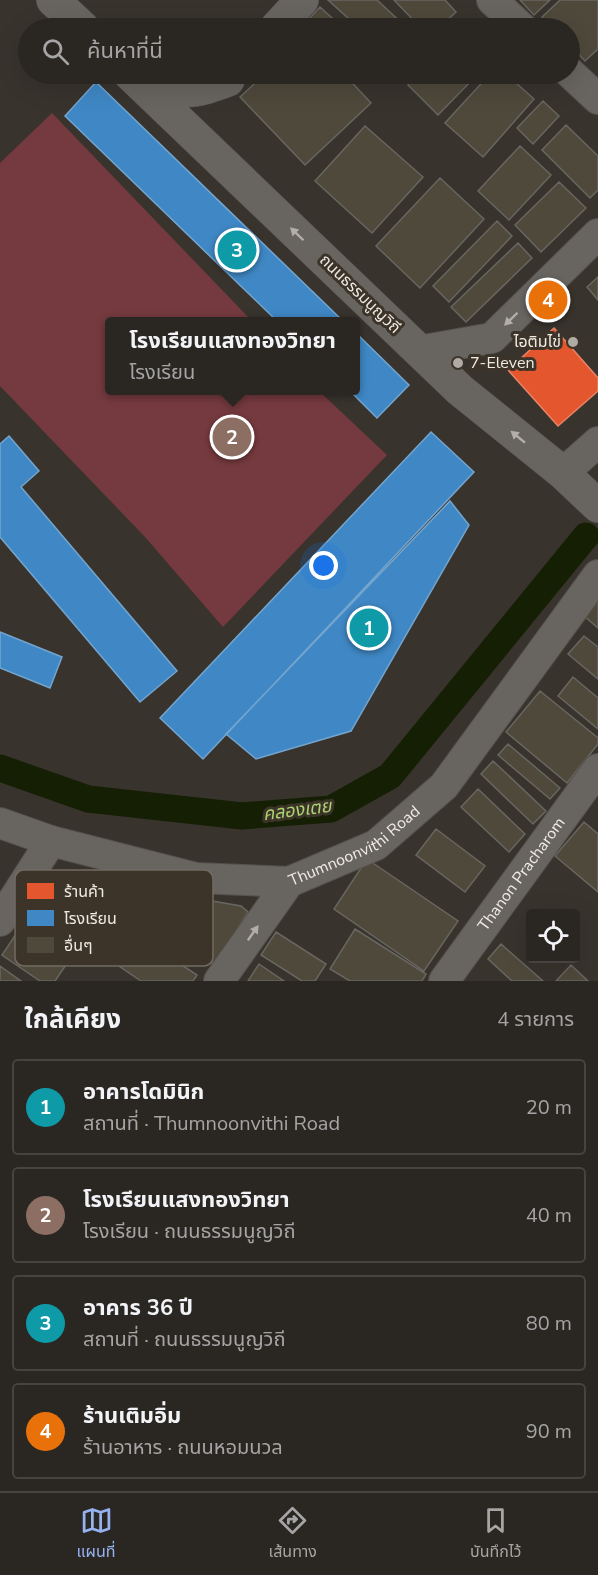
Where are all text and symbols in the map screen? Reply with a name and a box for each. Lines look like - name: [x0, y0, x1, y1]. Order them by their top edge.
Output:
- search box: [18, 18, 580, 84]
- icon: search: [39, 35, 72, 68]
- text: ค้นหาที่นี่: [87, 36, 163, 66]
- one-way arrow: [291, 227, 305, 241]
- pin: 3: [218, 228, 256, 272]
- street label: ถนนธรรมนูญวิถี: [315, 250, 405, 338]
- pin: 4: [528, 278, 568, 322]
- one-way arrow: [504, 312, 519, 326]
- popup: [105, 317, 360, 395]
- text: โรงเรียนแสงทองวิทยา: [129, 326, 336, 356]
- place label: ไอติมไข่: [513, 331, 561, 353]
- marker: ไอติมไข่: [566, 335, 580, 349]
- place label: 7-Eleven: [470, 352, 535, 374]
- marker: 7-Eleven: [451, 356, 465, 370]
- text: โรงเรียน: [129, 359, 195, 386]
- pin: 2: [212, 414, 252, 460]
- one-way arrow: [510, 431, 525, 443]
- your location: [309, 551, 338, 580]
- pin: 1: [350, 606, 388, 650]
- water label: คลองเตย: [261, 794, 334, 826]
- street label: Thumnoonvithi Road: [285, 801, 425, 892]
- street label: Thanon Pracharom: [473, 813, 570, 936]
- legend: [15, 870, 213, 966]
- text: ร้านค้า: [64, 881, 104, 903]
- text: โรงเรียน: [64, 908, 117, 930]
- map controls: [526, 909, 580, 963]
- button: locate: [526, 909, 580, 963]
- one-way arrow: [247, 926, 259, 942]
- text: อื่นๆ: [64, 934, 93, 957]
- text: ใกล้เคียง: [24, 1002, 121, 1037]
- text: 4 รายการ: [497, 1006, 574, 1033]
- text: อาคารโดมินิก: [83, 1077, 204, 1107]
- text: 1: [40, 1094, 52, 1121]
- text: 20 m: [526, 1094, 572, 1121]
- text: สถานที่ · Thumnoonvithi Road: [83, 1110, 340, 1137]
- text: โรงเรียนแสงทองวิทยา: [83, 1185, 290, 1215]
- text: 2: [40, 1202, 52, 1229]
- text: 40 m: [526, 1202, 572, 1229]
- text: โรงเรียน · ถนนธรรมนูญวิถี: [83, 1218, 295, 1245]
- text: อาคาร 36 ปี: [83, 1293, 193, 1323]
- text: 3: [40, 1310, 52, 1337]
- text: 80 m: [526, 1310, 572, 1337]
- text: สถานที่ · ถนนธรรมนูญวิถี: [83, 1326, 285, 1353]
- text: ร้านเติมอิ่ม: [83, 1401, 181, 1431]
- text: 4: [40, 1418, 52, 1445]
- text: 90 m: [526, 1418, 572, 1445]
- text: ร้านอาหาร · ถนนหอมนวล: [83, 1434, 283, 1461]
- tab: แผนที่: [77, 1504, 116, 1564]
- tab: เส้นทาง: [269, 1504, 317, 1564]
- tab: บันทึกไว้: [470, 1504, 521, 1564]

